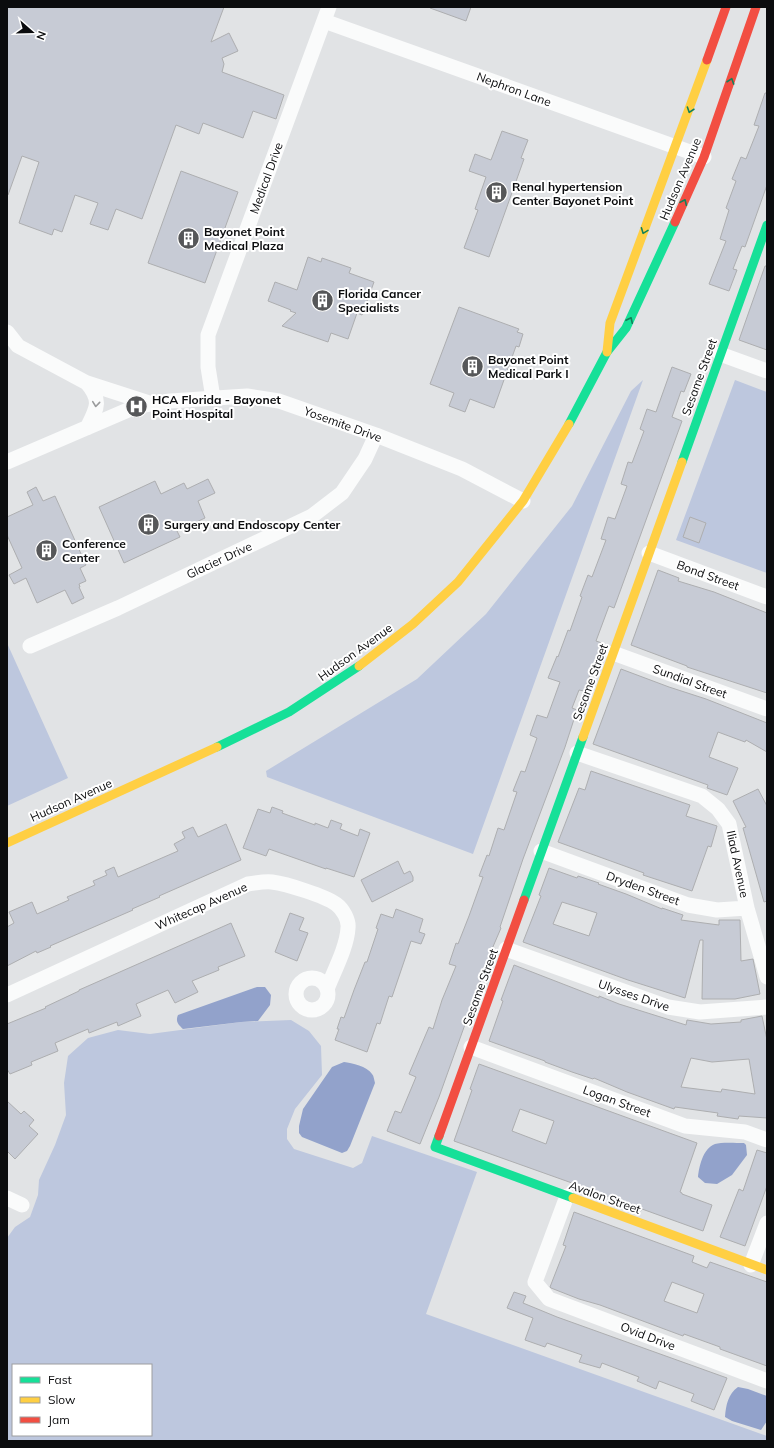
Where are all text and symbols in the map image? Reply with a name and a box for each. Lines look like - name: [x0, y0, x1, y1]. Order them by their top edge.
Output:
- north arrow: [12, 12, 52, 52]
- text: N: [33, 29, 49, 42]
- street label: Nephron Lane: [475, 69, 553, 109]
- one-way arrow: [726, 77, 734, 84]
- one-way arrow: [686, 106, 694, 113]
- street label: Hudson Avenue: [656, 136, 704, 222]
- street label: Medical Drive: [246, 140, 286, 216]
- place label: Renal hypertension Center Bayonet Point: [512, 179, 634, 208]
- building icon: Renal hypertension Center Bayonet Point: [483, 180, 509, 206]
- one-way arrow: [680, 199, 688, 206]
- place label: Bayonet Point Medical Plaza: [204, 224, 285, 253]
- building icon: Bayonet Point Medical Plaza: [176, 225, 202, 251]
- one-way arrow: [641, 228, 649, 235]
- place label: Florida Cancer Specialists: [338, 286, 421, 315]
- building icon: Florida Cancer Specialists: [309, 287, 335, 313]
- one-way arrow: [625, 317, 633, 324]
- street label: Sesame Street: [678, 337, 720, 417]
- place label: Bayonet Point Medical Park I: [488, 352, 569, 381]
- building icon: Bayonet Point Medical Park I: [460, 353, 486, 379]
- place label: HCA Florida - Bayonet Point Hospital: [152, 392, 281, 421]
- hospital icon: HCA Florida - Bayonet Point Hospital: [123, 393, 149, 419]
- one-way arrow: [92, 401, 101, 408]
- street label: Yosemite Drive: [301, 403, 384, 445]
- building icon: Surgery and Endoscopy Center: [136, 511, 162, 537]
- place label: Surgery and Endoscopy Center: [164, 517, 341, 532]
- place label: Conference Center: [62, 536, 126, 565]
- building icon: Conference Center: [34, 537, 60, 563]
- street label: Glacier Drive: [184, 538, 254, 582]
- street label: Bond Street: [675, 557, 741, 593]
- street label: Hudson Avenue: [315, 620, 395, 684]
- street label: Sesame Street: [569, 642, 611, 722]
- street label: Sundial Street: [651, 661, 729, 701]
- street label: Hudson Avenue: [28, 775, 114, 825]
- street label: Iliad Avenue: [724, 829, 752, 899]
- street label: Dryden Street: [604, 868, 682, 908]
- street label: Whitecap Avenue: [153, 879, 249, 933]
- street label: Sesame Street: [459, 947, 501, 1027]
- street label: Ulysses Drive: [596, 976, 672, 1014]
- street label: Logan Street: [581, 1082, 653, 1120]
- street label: Avalon Street: [567, 1177, 643, 1217]
- street label: Ovid Drive: [618, 1319, 678, 1353]
- legend: [12, 1364, 152, 1436]
- text: Fast: [48, 1372, 72, 1387]
- text: Slow: [48, 1392, 76, 1407]
- text: Jam: [48, 1412, 70, 1427]

